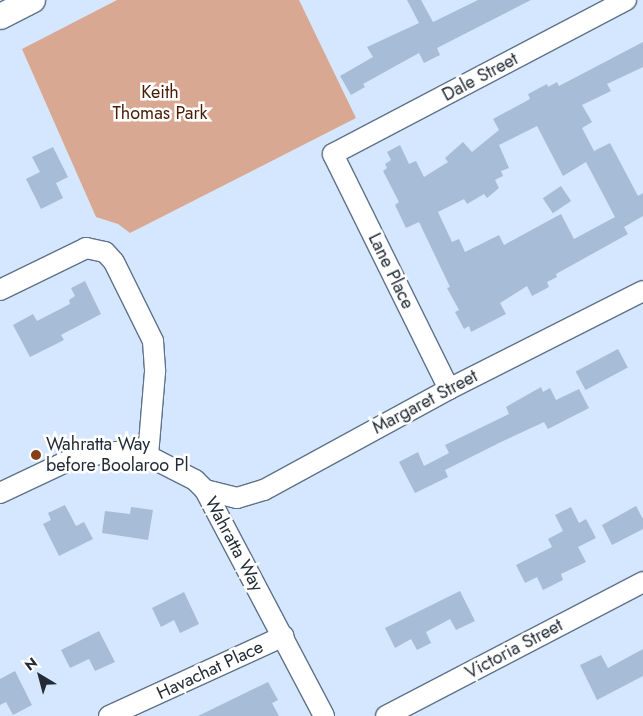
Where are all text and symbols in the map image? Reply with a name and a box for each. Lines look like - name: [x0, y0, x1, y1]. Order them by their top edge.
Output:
- street label: Dale Street: [438, 48, 522, 106]
- park label: Keith Thomas Park: [112, 82, 208, 125]
- street label: Lane Place: [363, 230, 419, 312]
- street label: Margaret Street: [369, 365, 481, 439]
- place label: Wahratta Way before Boolaroo Pl: [46, 434, 189, 476]
- marker: Wahratta Way before Boolaroo Pl: [30, 449, 42, 461]
- street label: Wahratta Way: [200, 493, 268, 595]
- street label: Victoria Street: [462, 614, 566, 684]
- street label: Havachat Place: [153, 636, 267, 704]
- north arrow: [15, 651, 65, 701]
- text: N: [21, 653, 41, 675]

